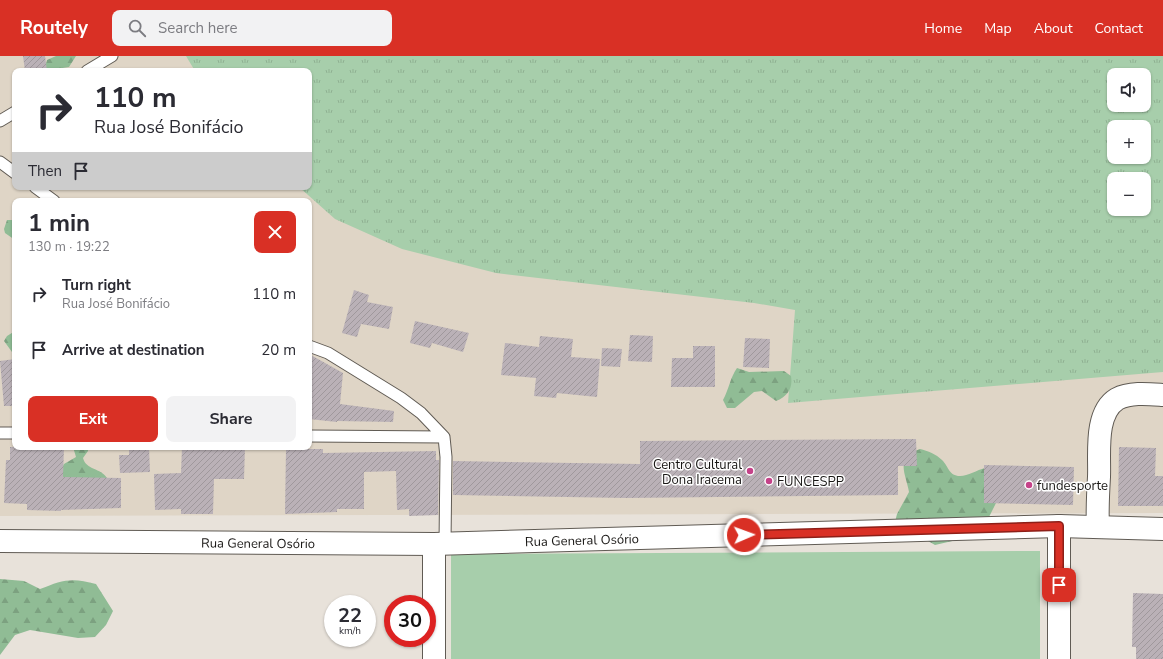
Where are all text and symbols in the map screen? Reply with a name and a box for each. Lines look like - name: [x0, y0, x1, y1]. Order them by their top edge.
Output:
- search box: [112, 10, 392, 46]
- text: Routely: [20, 15, 88, 41]
- icon: search: [126, 17, 148, 39]
- text: Search here: [158, 18, 238, 38]
- text: Home: [924, 19, 962, 38]
- text: Map: [984, 19, 1012, 38]
- text: About: [1034, 19, 1073, 38]
- text: Contact: [1095, 19, 1143, 38]
- map controls: [1107, 68, 1151, 216]
- button: sound: [1107, 68, 1151, 112]
- text: 110 m: [94, 79, 177, 117]
- icon: right: [28, 84, 80, 136]
- text: Rua José Bonifácio: [94, 115, 244, 139]
- button: +: [1107, 120, 1151, 164]
- icon: arrive: [70, 160, 92, 182]
- text: Then: [28, 161, 62, 181]
- button: −: [1107, 172, 1151, 216]
- text: 1 min: [28, 207, 90, 239]
- button: close: [254, 211, 296, 253]
- text: 130 m · 19:22: [28, 238, 110, 256]
- text: Turn right: [62, 275, 131, 295]
- icon: right: [28, 283, 50, 305]
- text: 110 m: [252, 284, 296, 304]
- text: Rua José Bonifácio: [62, 295, 170, 313]
- icon: arrive: [28, 339, 50, 361]
- text: Arrive at destination: [62, 340, 205, 360]
- text: 20 m: [261, 340, 296, 360]
- button: Exit: [28, 396, 158, 442]
- button: Share: [166, 396, 296, 442]
- place label: Centro Cultural Dona Iracema: [653, 456, 742, 489]
- marker: Centro Cultural Dona Iracema: [745, 466, 755, 476]
- place label: FUNCESPP: [777, 473, 844, 491]
- marker: FUNCESPP: [764, 476, 774, 486]
- place label: fundesporte: [1037, 477, 1108, 495]
- marker: fundesporte: [1024, 480, 1034, 490]
- position arrow: [723, 514, 765, 556]
- street label: Rua General Osório: [525, 530, 639, 551]
- street label: Rua General Osório: [201, 534, 315, 553]
- pin: [1042, 568, 1076, 602]
- icon: arrive: [1048, 574, 1070, 596]
- speed limit sign: 30: [384, 595, 436, 647]
- text: 22: [338, 602, 362, 629]
- text: km/h: [339, 624, 361, 638]

